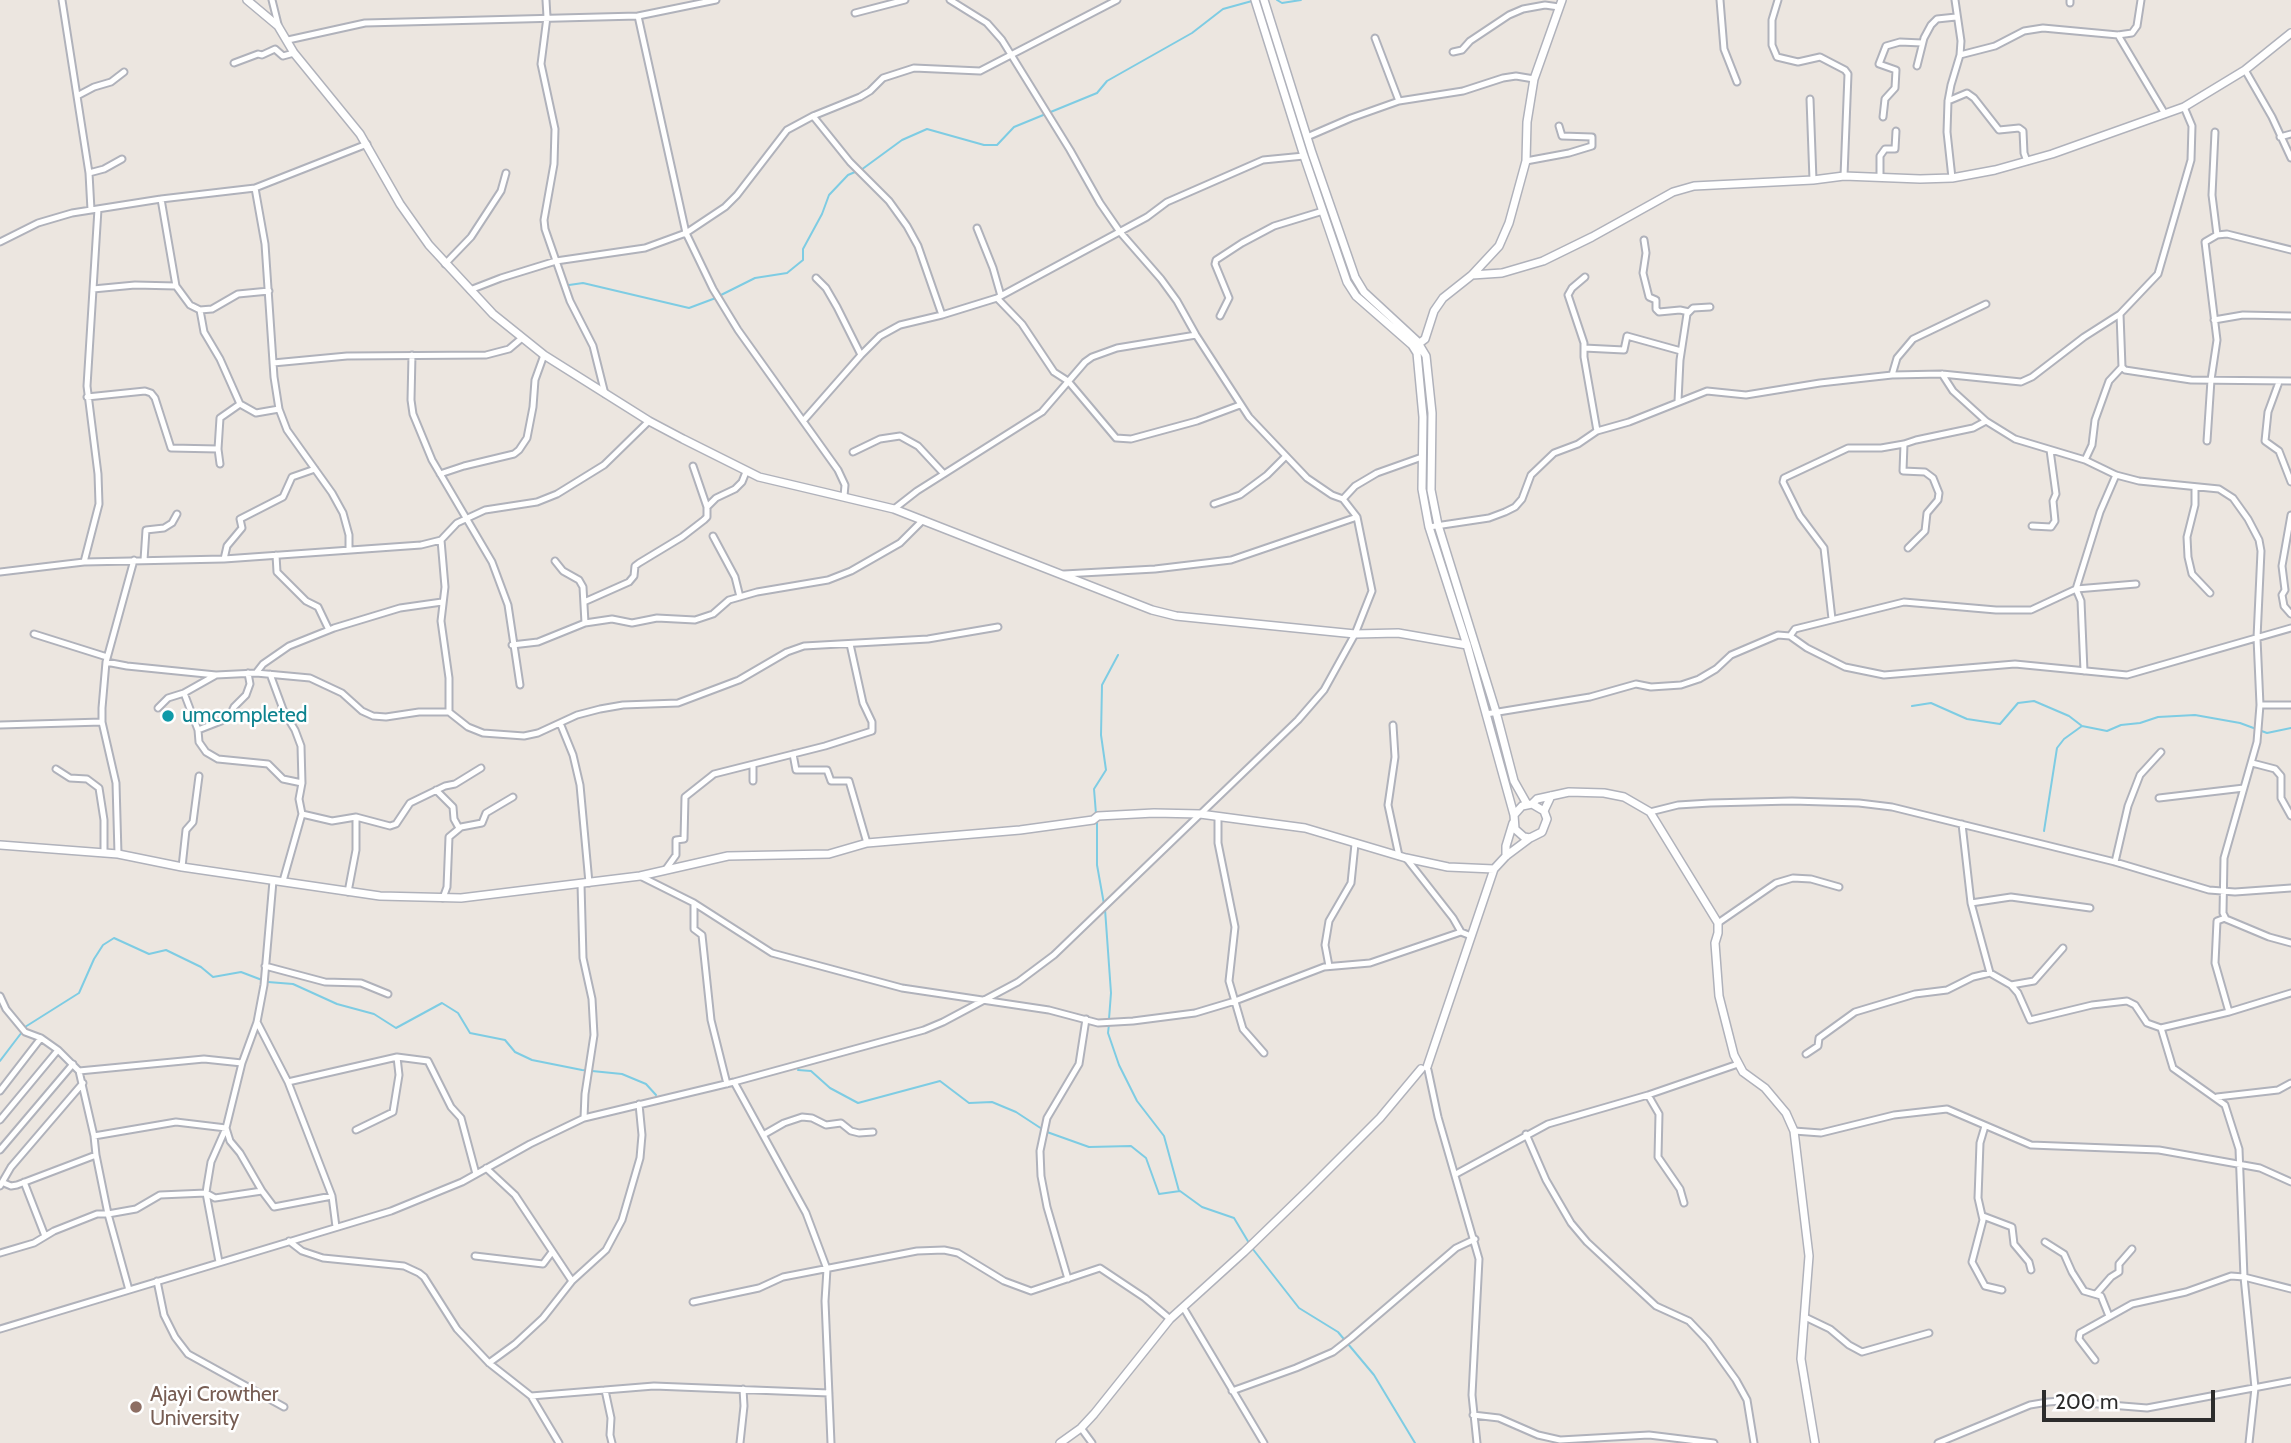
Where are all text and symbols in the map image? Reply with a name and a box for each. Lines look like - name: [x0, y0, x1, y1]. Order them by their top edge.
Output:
- place label: umcompleted: [182, 703, 307, 729]
- marker: umcompleted: [160, 708, 176, 724]
- scale bar: [2046, 1376, 2219, 1420]
- place label: Ajayi Crowther University: [150, 1382, 278, 1432]
- text: 200 m: [2055, 1389, 2118, 1414]
- marker: Ajayi Crowther University: [128, 1399, 144, 1415]

